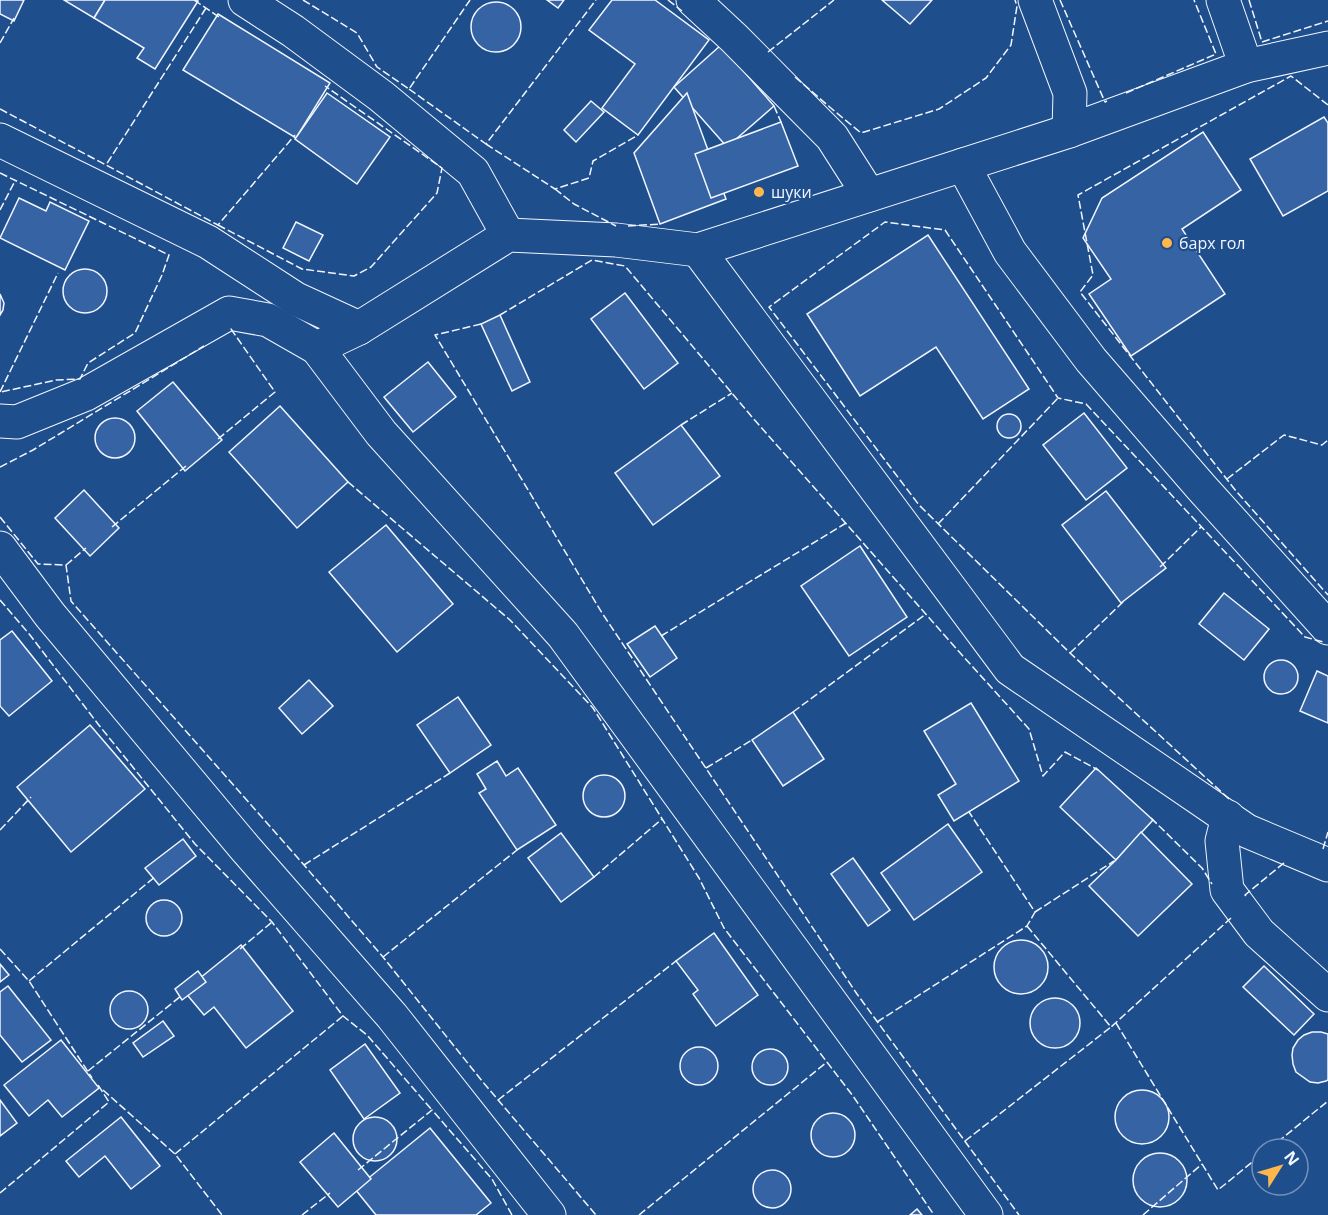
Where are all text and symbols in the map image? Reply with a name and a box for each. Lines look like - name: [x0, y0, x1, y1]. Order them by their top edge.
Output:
- place label: шуки: [771, 181, 812, 203]
- marker: шуки: [752, 185, 766, 199]
- place label: барх гол: [1179, 232, 1245, 254]
- marker: барх гол: [1160, 236, 1174, 250]
- north arrow: [1250, 1137, 1310, 1197]
- text: N: [1279, 1146, 1305, 1170]

